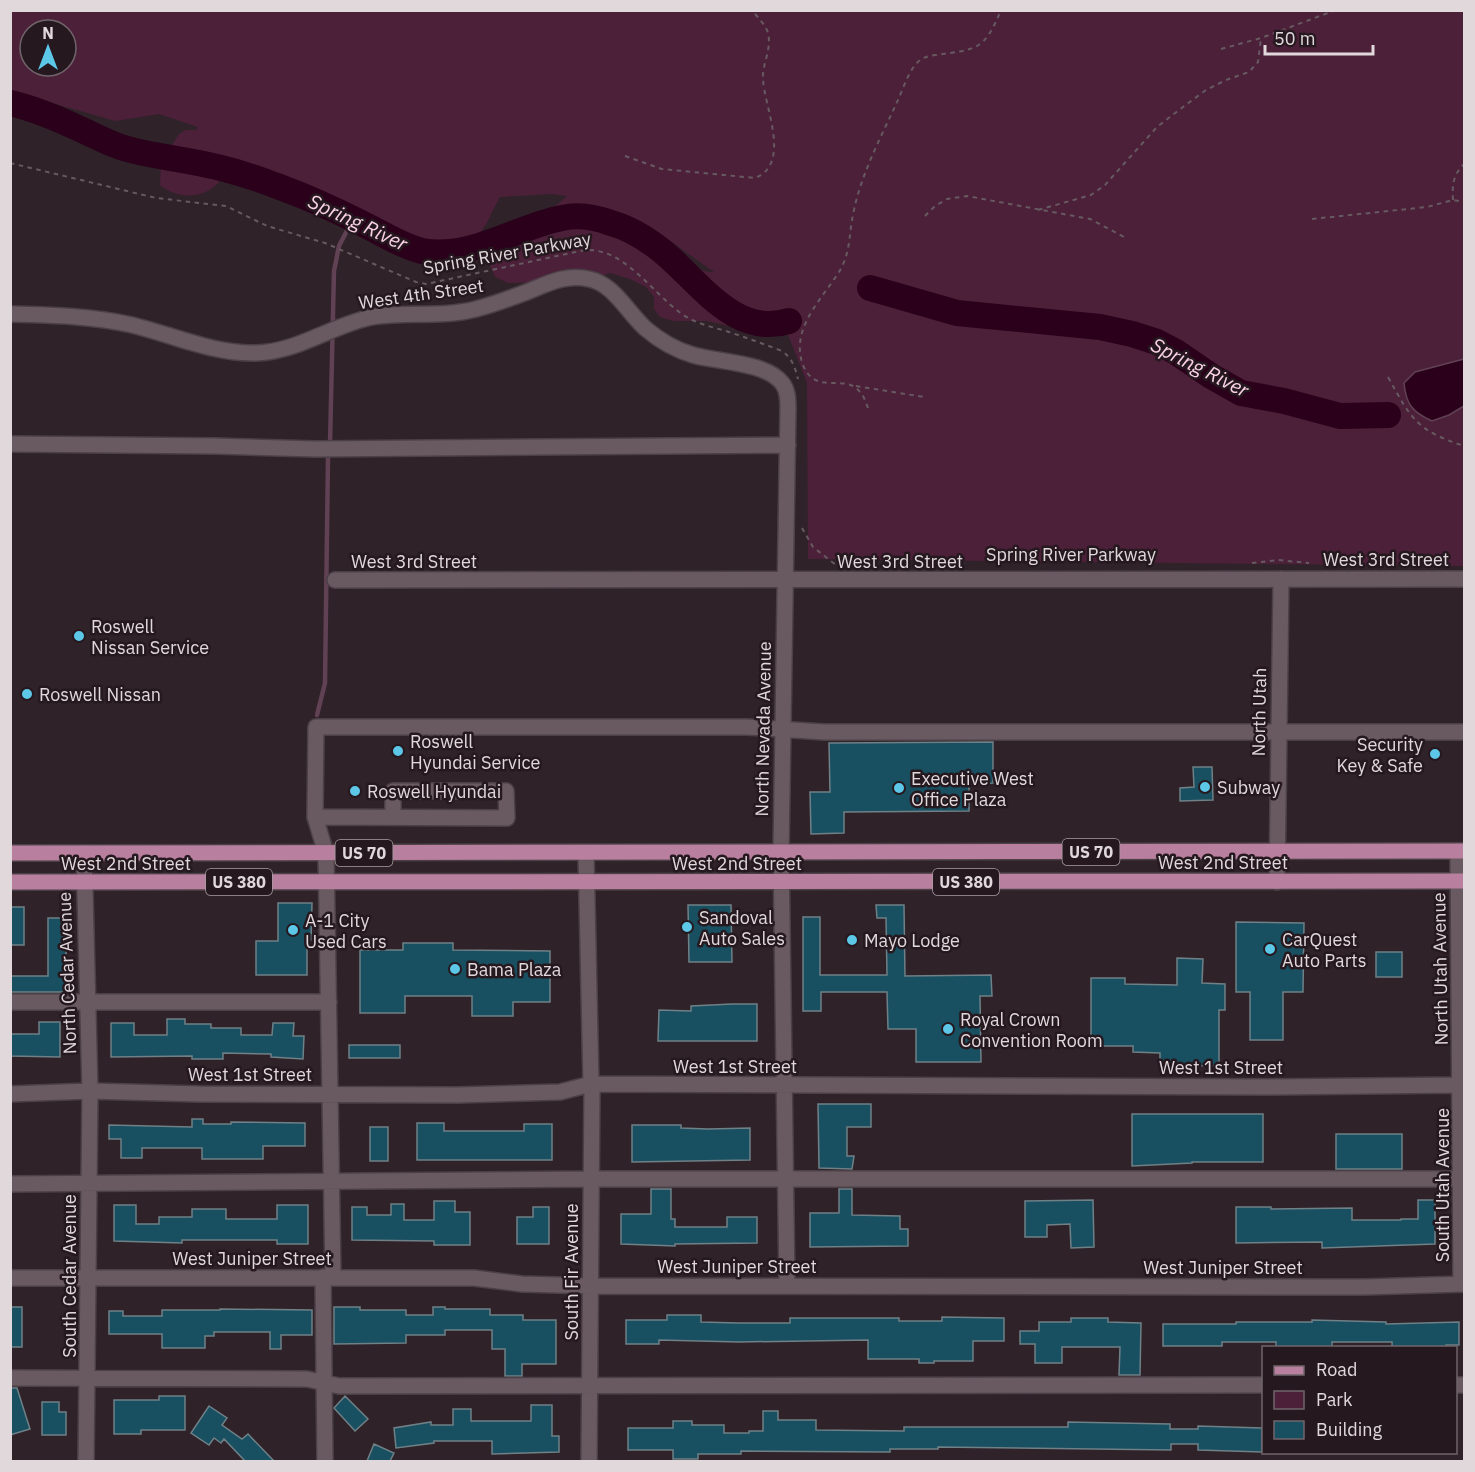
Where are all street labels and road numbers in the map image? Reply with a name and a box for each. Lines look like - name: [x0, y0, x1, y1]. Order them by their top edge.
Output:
- street label: Spring River Parkway: [421, 227, 593, 279]
- street label: West 4th Street: [357, 274, 485, 314]
- street label: Spring River Parkway: [986, 543, 1156, 566]
- street label: West 3rd Street: [1323, 548, 1449, 571]
- street label: West 3rd Street: [351, 550, 477, 573]
- street label: West 3rd Street: [837, 550, 963, 573]
- street label: North Nevada Avenue: [750, 641, 776, 817]
- street label: North Utah: [1247, 667, 1271, 757]
- road number: US 70: [1062, 839, 1120, 865]
- road number: US 70: [336, 840, 392, 866]
- street label: West 2nd Street: [1158, 851, 1288, 874]
- street label: West 2nd Street: [61, 852, 191, 875]
- street label: West 2nd Street: [672, 852, 802, 875]
- road number: US 380: [206, 869, 272, 895]
- road number: US 380: [933, 869, 999, 895]
- street label: North Cedar Avenue: [53, 891, 81, 1055]
- street label: North Utah Avenue: [1427, 892, 1453, 1046]
- street label: West 1st Street: [673, 1055, 797, 1078]
- street label: West 1st Street: [1159, 1056, 1283, 1079]
- street label: West 1st Street: [188, 1063, 312, 1086]
- street label: South Utah Avenue: [1431, 1108, 1454, 1262]
- street label: South Cedar Avenue: [58, 1194, 81, 1358]
- street label: South Fir Avenue: [560, 1203, 583, 1341]
- street label: West Juniper Street: [172, 1247, 332, 1270]
- street label: West Juniper Street: [657, 1255, 817, 1278]
- street label: West Juniper Street: [1143, 1256, 1303, 1279]

